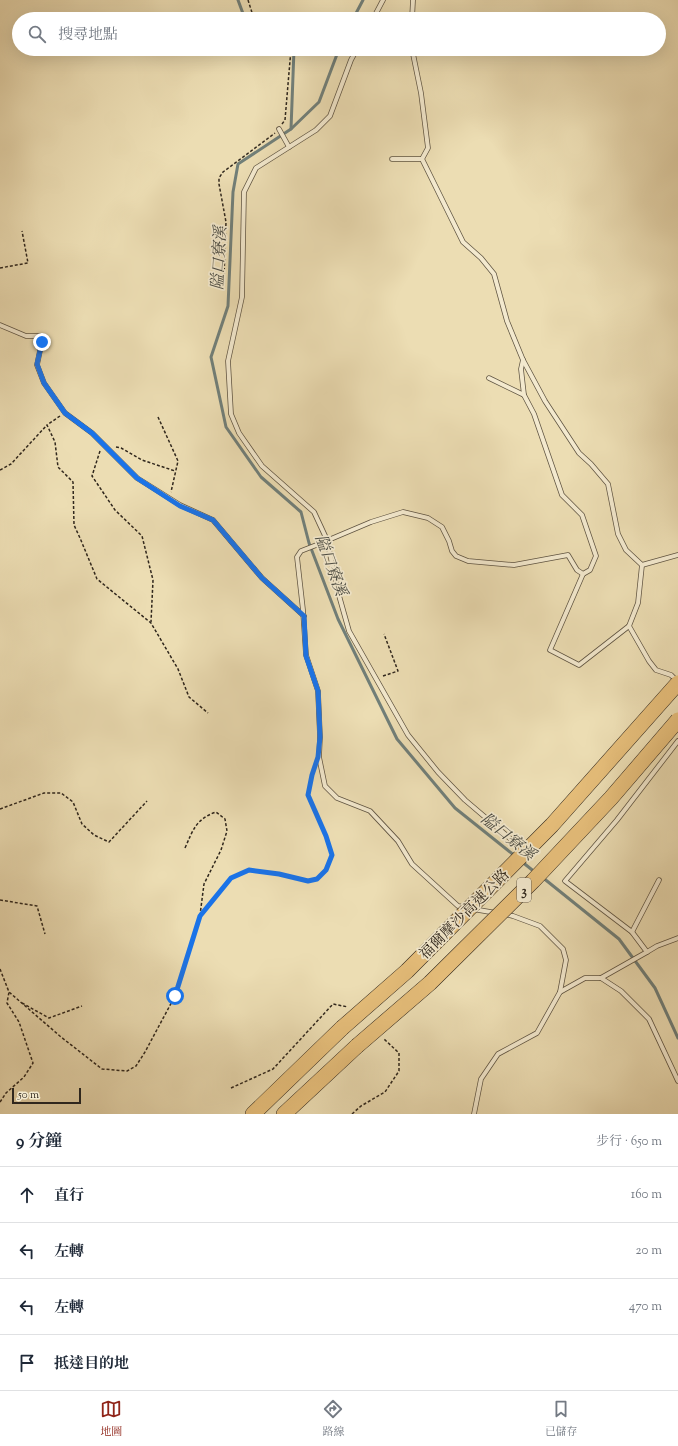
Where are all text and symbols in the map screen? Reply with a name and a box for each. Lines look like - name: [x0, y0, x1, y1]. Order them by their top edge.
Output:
- search box: [12, 12, 666, 56]
- icon: search: [26, 23, 48, 45]
- text: 搜尋地點: [58, 25, 118, 46]
- water label: 隘口寮溪: [207, 224, 234, 291]
- route end: [33, 333, 51, 351]
- water label: 隘口寮溪: [308, 532, 352, 602]
- water label: 隘口寮溪: [475, 809, 541, 868]
- street label: 福爾摩沙高速公路: [415, 865, 515, 965]
- road number: 3: [517, 878, 531, 902]
- route start: [166, 987, 184, 1005]
- scale bar: [12, 1086, 81, 1105]
- text: 50 m: [18, 1087, 39, 1103]
- text: 9 分鐘: [16, 1130, 62, 1154]
- text: 步行 · 650 m: [596, 1133, 662, 1151]
- icon: ahead: [16, 1184, 38, 1206]
- text: 直行: [54, 1186, 84, 1207]
- text: 160 m: [631, 1186, 662, 1204]
- icon: left: [16, 1240, 38, 1262]
- text: 左轉: [54, 1242, 84, 1263]
- text: 20 m: [636, 1242, 662, 1260]
- icon: left: [16, 1296, 38, 1318]
- text: 左轉: [54, 1298, 84, 1319]
- text: 470 m: [629, 1298, 662, 1316]
- icon: arrive: [16, 1352, 38, 1374]
- text: 抵達目的地: [54, 1354, 129, 1375]
- tab: 地圖: [100, 1398, 122, 1440]
- tab: 路線: [322, 1398, 344, 1440]
- tab: 已儲存: [545, 1398, 578, 1440]

